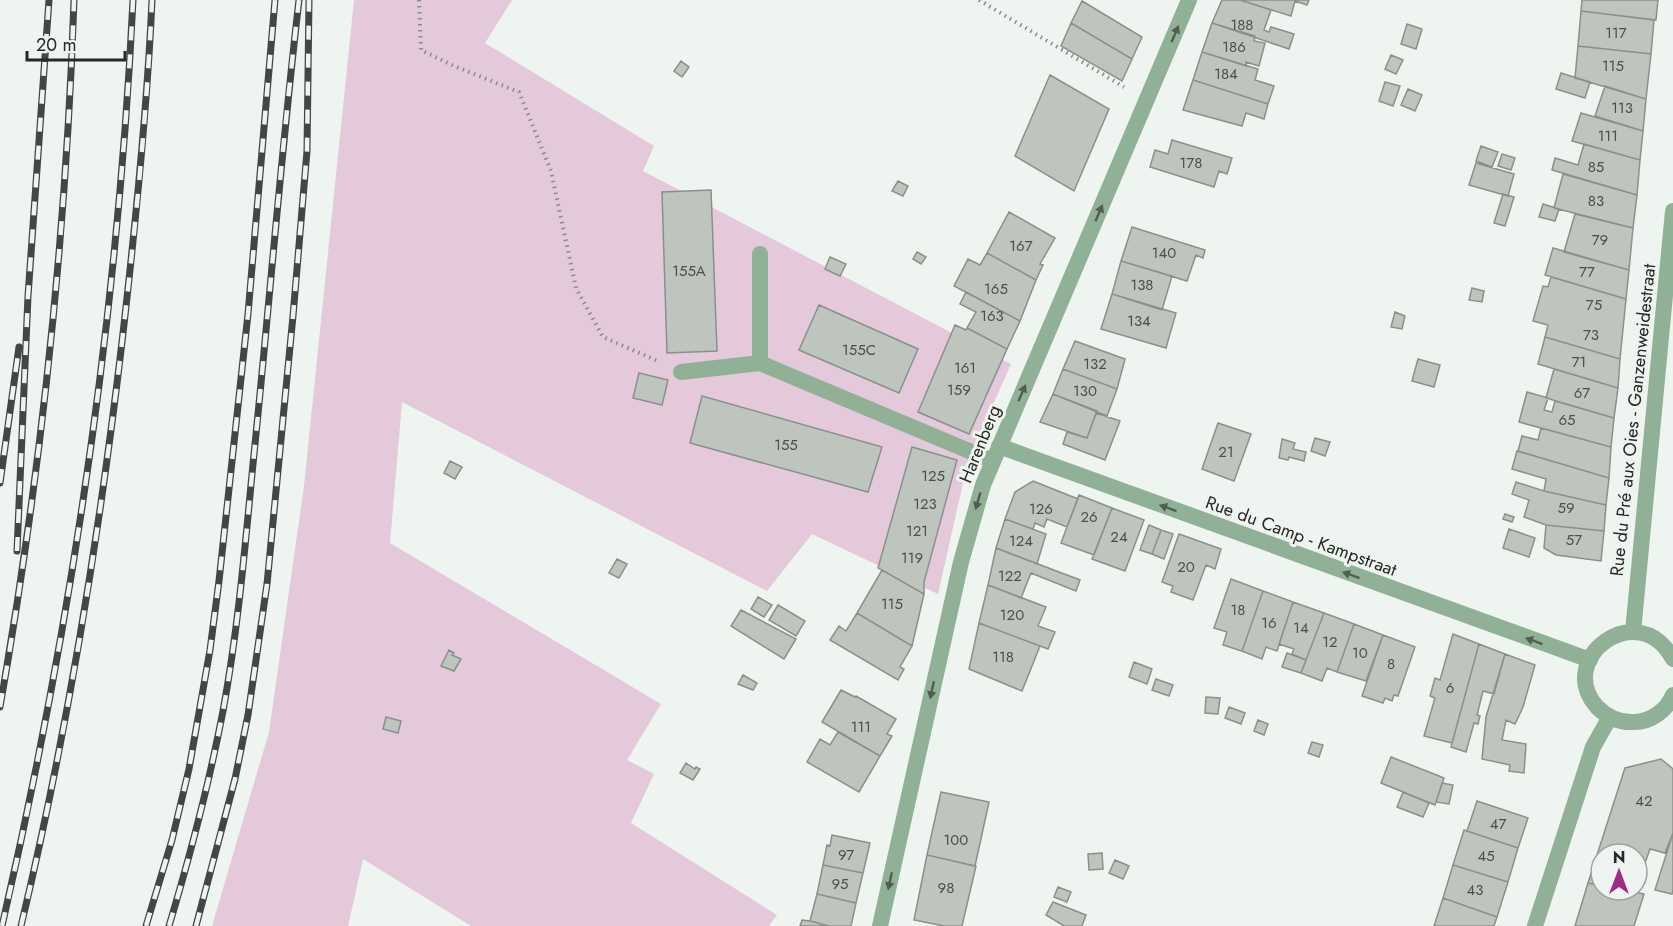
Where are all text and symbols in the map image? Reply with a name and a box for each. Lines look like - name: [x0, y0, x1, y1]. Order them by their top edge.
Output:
- house number: 188: [1230, 14, 1254, 36]
- house number: 117: [1605, 22, 1627, 44]
- scale bar: [27, 24, 124, 62]
- one-way arrow: [1170, 24, 1180, 42]
- text: 20 m: [36, 32, 76, 58]
- house number: 186: [1222, 36, 1246, 58]
- house number: 115: [1602, 55, 1624, 77]
- house number: 184: [1214, 63, 1238, 85]
- house number: 113: [1611, 97, 1633, 119]
- house number: 111: [1598, 125, 1618, 147]
- house number: 178: [1180, 152, 1202, 174]
- house number: 85: [1588, 156, 1604, 178]
- house number: 83: [1588, 190, 1604, 212]
- one-way arrow: [1095, 204, 1104, 222]
- house number: 79: [1592, 229, 1608, 251]
- house number: 167: [1009, 235, 1033, 257]
- house number: 140: [1152, 242, 1176, 264]
- house number: 155A: [672, 260, 706, 282]
- house number: 77: [1579, 261, 1595, 283]
- street label: Rue du Pré aux Oies - Ganzenweidestraat: [1604, 262, 1662, 577]
- house number: 138: [1130, 274, 1154, 296]
- house number: 165: [984, 278, 1008, 300]
- house number: 75: [1586, 294, 1602, 316]
- house number: 163: [980, 305, 1004, 327]
- house number: 134: [1127, 310, 1151, 332]
- house number: 73: [1583, 324, 1599, 346]
- house number: 155C: [842, 339, 876, 361]
- house number: 71: [1572, 351, 1586, 373]
- house number: 132: [1083, 353, 1107, 375]
- house number: 161: [954, 357, 976, 379]
- house number: 159: [947, 379, 971, 401]
- house number: 130: [1073, 380, 1097, 402]
- house number: 67: [1574, 382, 1590, 404]
- one-way arrow: [1017, 383, 1027, 401]
- street label: Harenberg: [953, 401, 1007, 487]
- house number: 65: [1558, 409, 1576, 431]
- house number: 155: [774, 434, 798, 456]
- house number: 21: [1218, 441, 1234, 463]
- house number: 125: [921, 465, 945, 487]
- street label: Rue du Camp - Kampstraat: [1202, 489, 1401, 583]
- one-way arrow: [973, 492, 983, 510]
- house number: 123: [913, 493, 937, 515]
- house number: 59: [1557, 497, 1575, 519]
- house number: 126: [1029, 498, 1053, 520]
- one-way arrow: [1158, 503, 1176, 513]
- house number: 26: [1080, 506, 1098, 528]
- house number: 121: [906, 520, 928, 542]
- house number: 24: [1110, 526, 1128, 548]
- house number: 57: [1566, 529, 1582, 551]
- house number: 124: [1009, 530, 1033, 552]
- house number: 119: [901, 547, 923, 569]
- house number: 20: [1177, 556, 1195, 578]
- house number: 122: [998, 565, 1022, 587]
- one-way arrow: [1342, 569, 1360, 579]
- house number: 115: [881, 593, 903, 615]
- house number: 18: [1231, 599, 1245, 621]
- house number: 120: [1000, 604, 1024, 626]
- house number: 16: [1261, 612, 1277, 634]
- house number: 14: [1293, 617, 1309, 639]
- house number: 12: [1322, 631, 1338, 653]
- one-way arrow: [1525, 635, 1543, 645]
- house number: 10: [1352, 642, 1368, 664]
- house number: 118: [992, 646, 1014, 668]
- house number: 8: [1387, 653, 1395, 675]
- house number: 6: [1446, 677, 1454, 699]
- one-way arrow: [927, 681, 937, 700]
- house number: 111: [851, 716, 871, 738]
- house number: 42: [1635, 790, 1653, 812]
- house number: 47: [1490, 813, 1506, 835]
- house number: 100: [944, 829, 968, 851]
- north arrow: [1589, 842, 1649, 902]
- house number: 97: [838, 844, 854, 866]
- house number: 45: [1477, 845, 1495, 867]
- text: N: [1613, 846, 1625, 869]
- one-way arrow: [885, 871, 895, 890]
- house number: 95: [831, 873, 849, 895]
- house number: 98: [938, 877, 954, 899]
- house number: 43: [1467, 879, 1483, 901]

